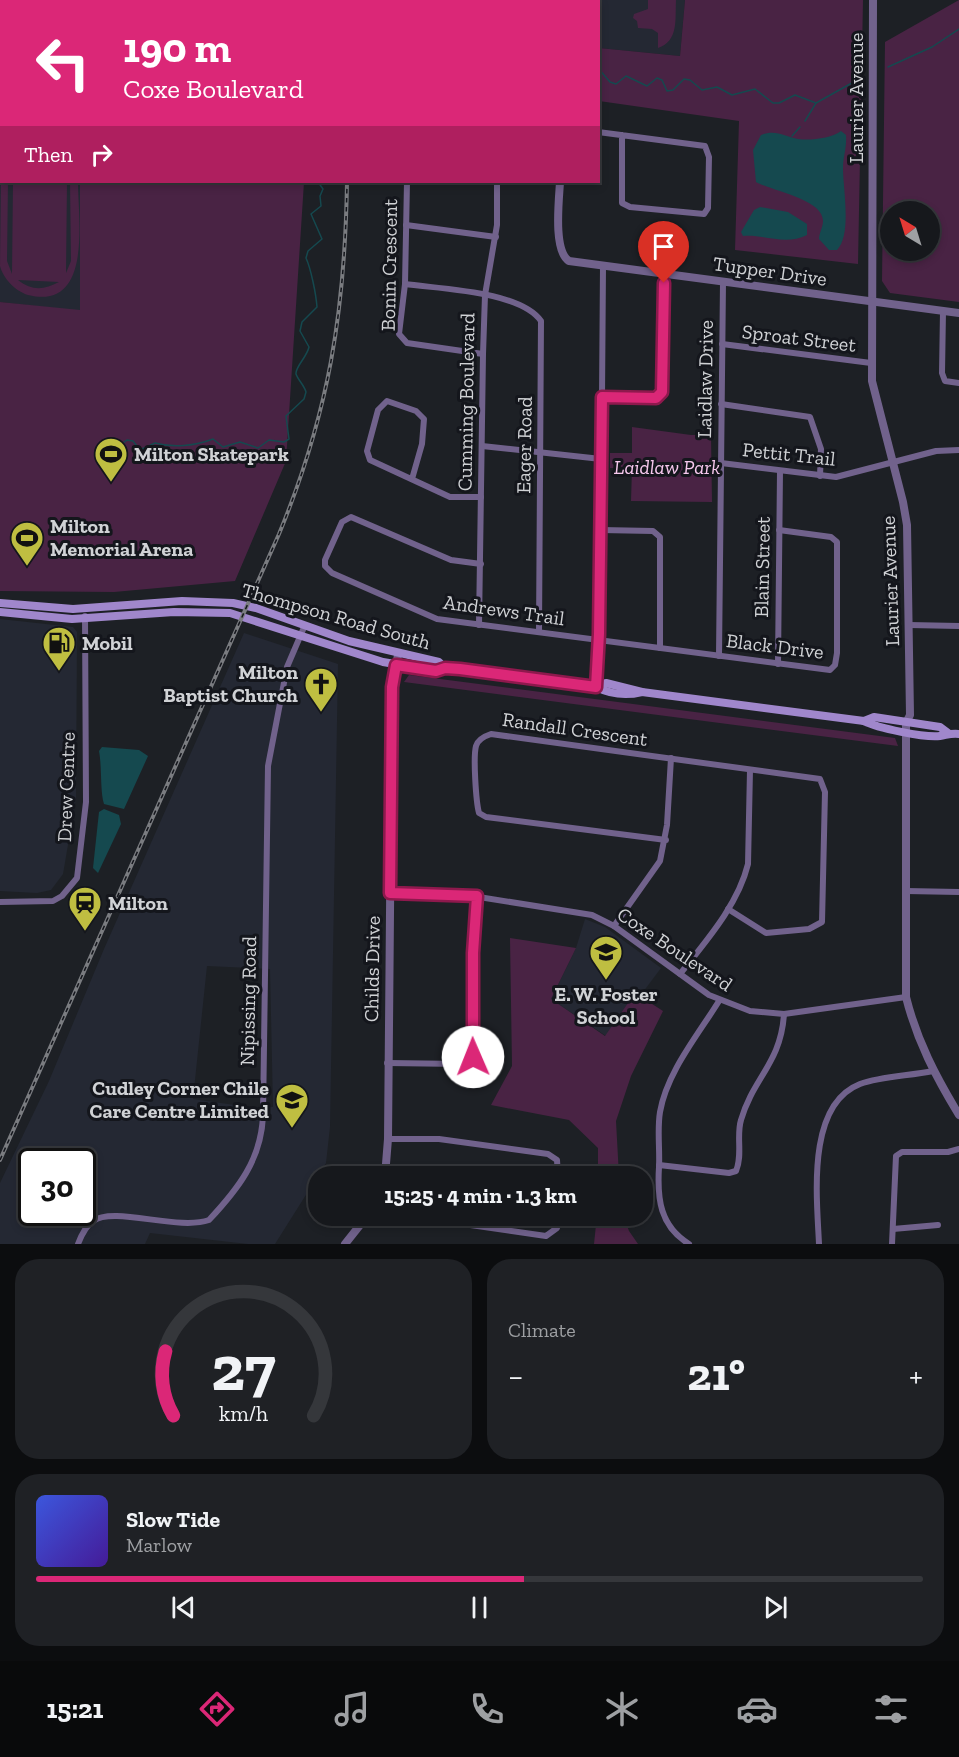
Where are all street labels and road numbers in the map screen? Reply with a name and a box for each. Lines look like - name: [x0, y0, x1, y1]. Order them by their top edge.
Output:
- street label: Laurier Avenue: [844, 33, 868, 163]
- street label: Bonin Crescent: [376, 198, 402, 331]
- street label: Tupper Drive: [712, 251, 828, 291]
- street label: Cumming Boulevard: [452, 313, 480, 491]
- street label: Sproat Street: [741, 319, 858, 357]
- street label: Laidlaw Drive: [692, 320, 718, 438]
- street label: Eager Road: [511, 396, 537, 494]
- street label: Pettit Trail: [741, 437, 837, 471]
- street label: Laurier Avenue: [876, 515, 904, 647]
- street label: Blain Street: [749, 516, 775, 618]
- street label: Thompson Road South: [239, 578, 434, 655]
- street label: Andrews Trail: [442, 590, 566, 630]
- street label: Black Drive: [725, 628, 825, 664]
- street label: Randall Crescent: [501, 707, 650, 751]
- street label: Drew Centre: [52, 732, 80, 842]
- street label: Coxe Boulevard: [613, 902, 737, 996]
- street label: Childs Drive: [359, 916, 385, 1022]
- street label: Nipissing Road: [235, 936, 261, 1066]

